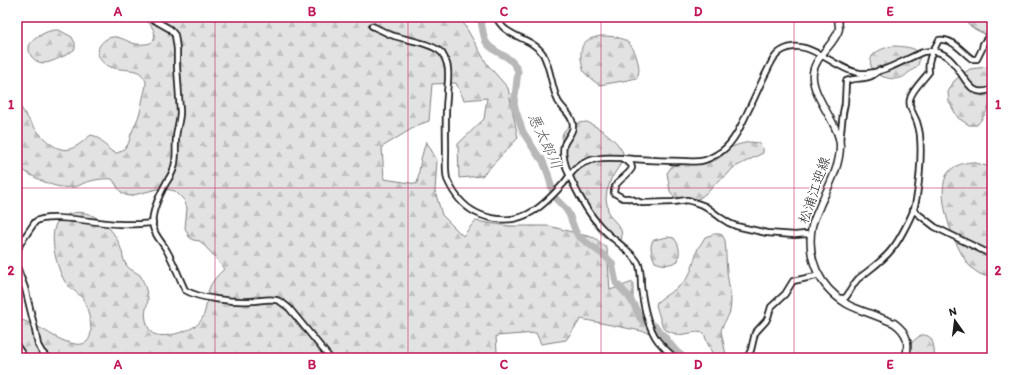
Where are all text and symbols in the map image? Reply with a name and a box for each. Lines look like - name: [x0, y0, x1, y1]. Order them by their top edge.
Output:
- text: A: [113, 4, 123, 19]
- text: B: [308, 4, 317, 19]
- text: C: [500, 4, 509, 19]
- text: D: [694, 4, 703, 19]
- text: E: [886, 4, 894, 19]
- text: 1: [8, 97, 14, 112]
- text: 1: [995, 97, 1001, 112]
- water label: 悪太郎川: [524, 110, 566, 172]
- street label: 松浦江迎線: [795, 154, 834, 226]
- text: 2: [8, 263, 15, 278]
- text: 2: [995, 263, 1002, 278]
- north arrow: [935, 301, 975, 341]
- text: N: [948, 305, 958, 319]
- text: A: [113, 357, 123, 372]
- text: B: [308, 357, 317, 372]
- text: C: [500, 357, 509, 372]
- text: D: [694, 357, 703, 372]
- text: E: [886, 357, 894, 372]

